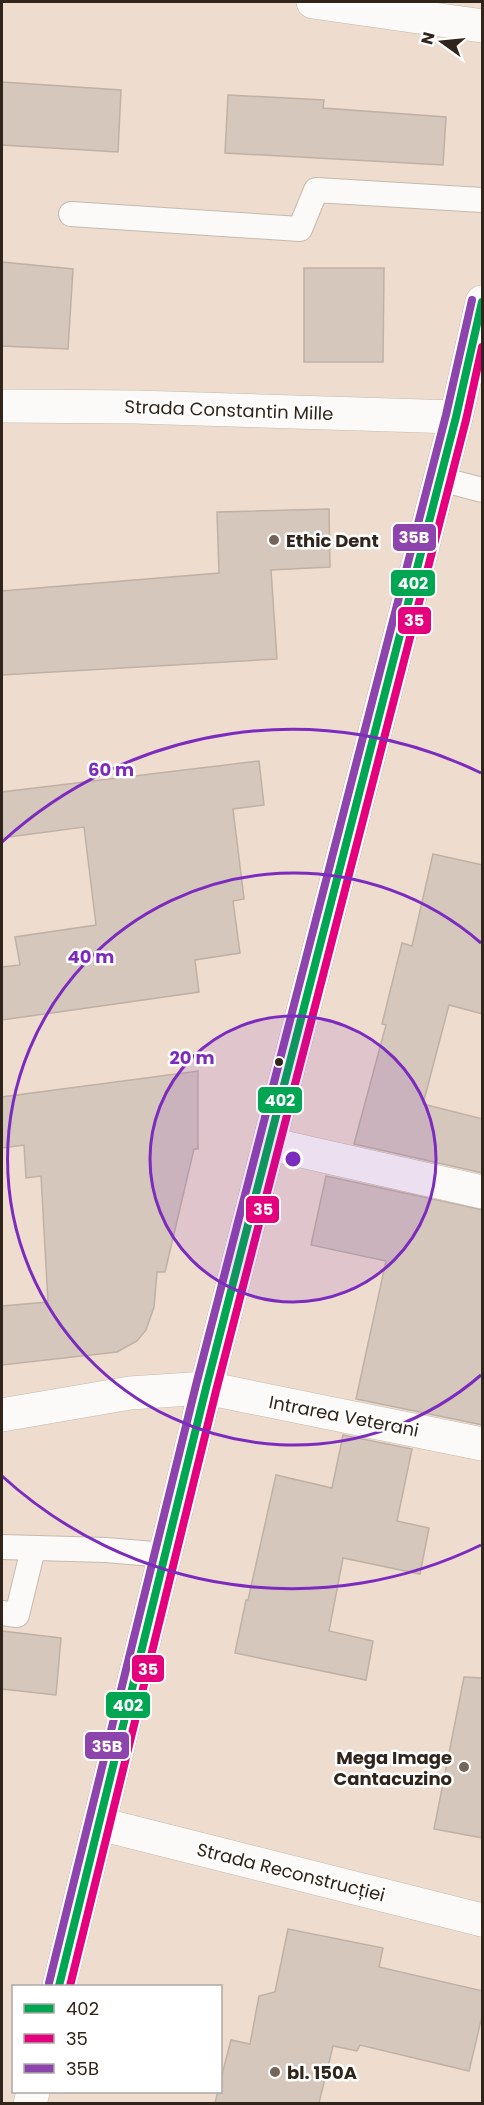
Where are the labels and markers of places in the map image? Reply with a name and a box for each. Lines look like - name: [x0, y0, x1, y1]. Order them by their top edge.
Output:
- place label: Ethic Dent: [286, 528, 379, 553]
- marker: Ethic Dent: [267, 533, 281, 547]
- unlabelled marker: [273, 1056, 285, 1068]
- centre of rings: [283, 1149, 303, 1169]
- place label: Mega Image Cantacuzino: [334, 1745, 452, 1791]
- marker: Mega Image Cantacuzino: [457, 1760, 471, 1774]
- place label: bl. 150A: [287, 2060, 357, 2085]
- marker: bl. 150A: [268, 2065, 282, 2079]

